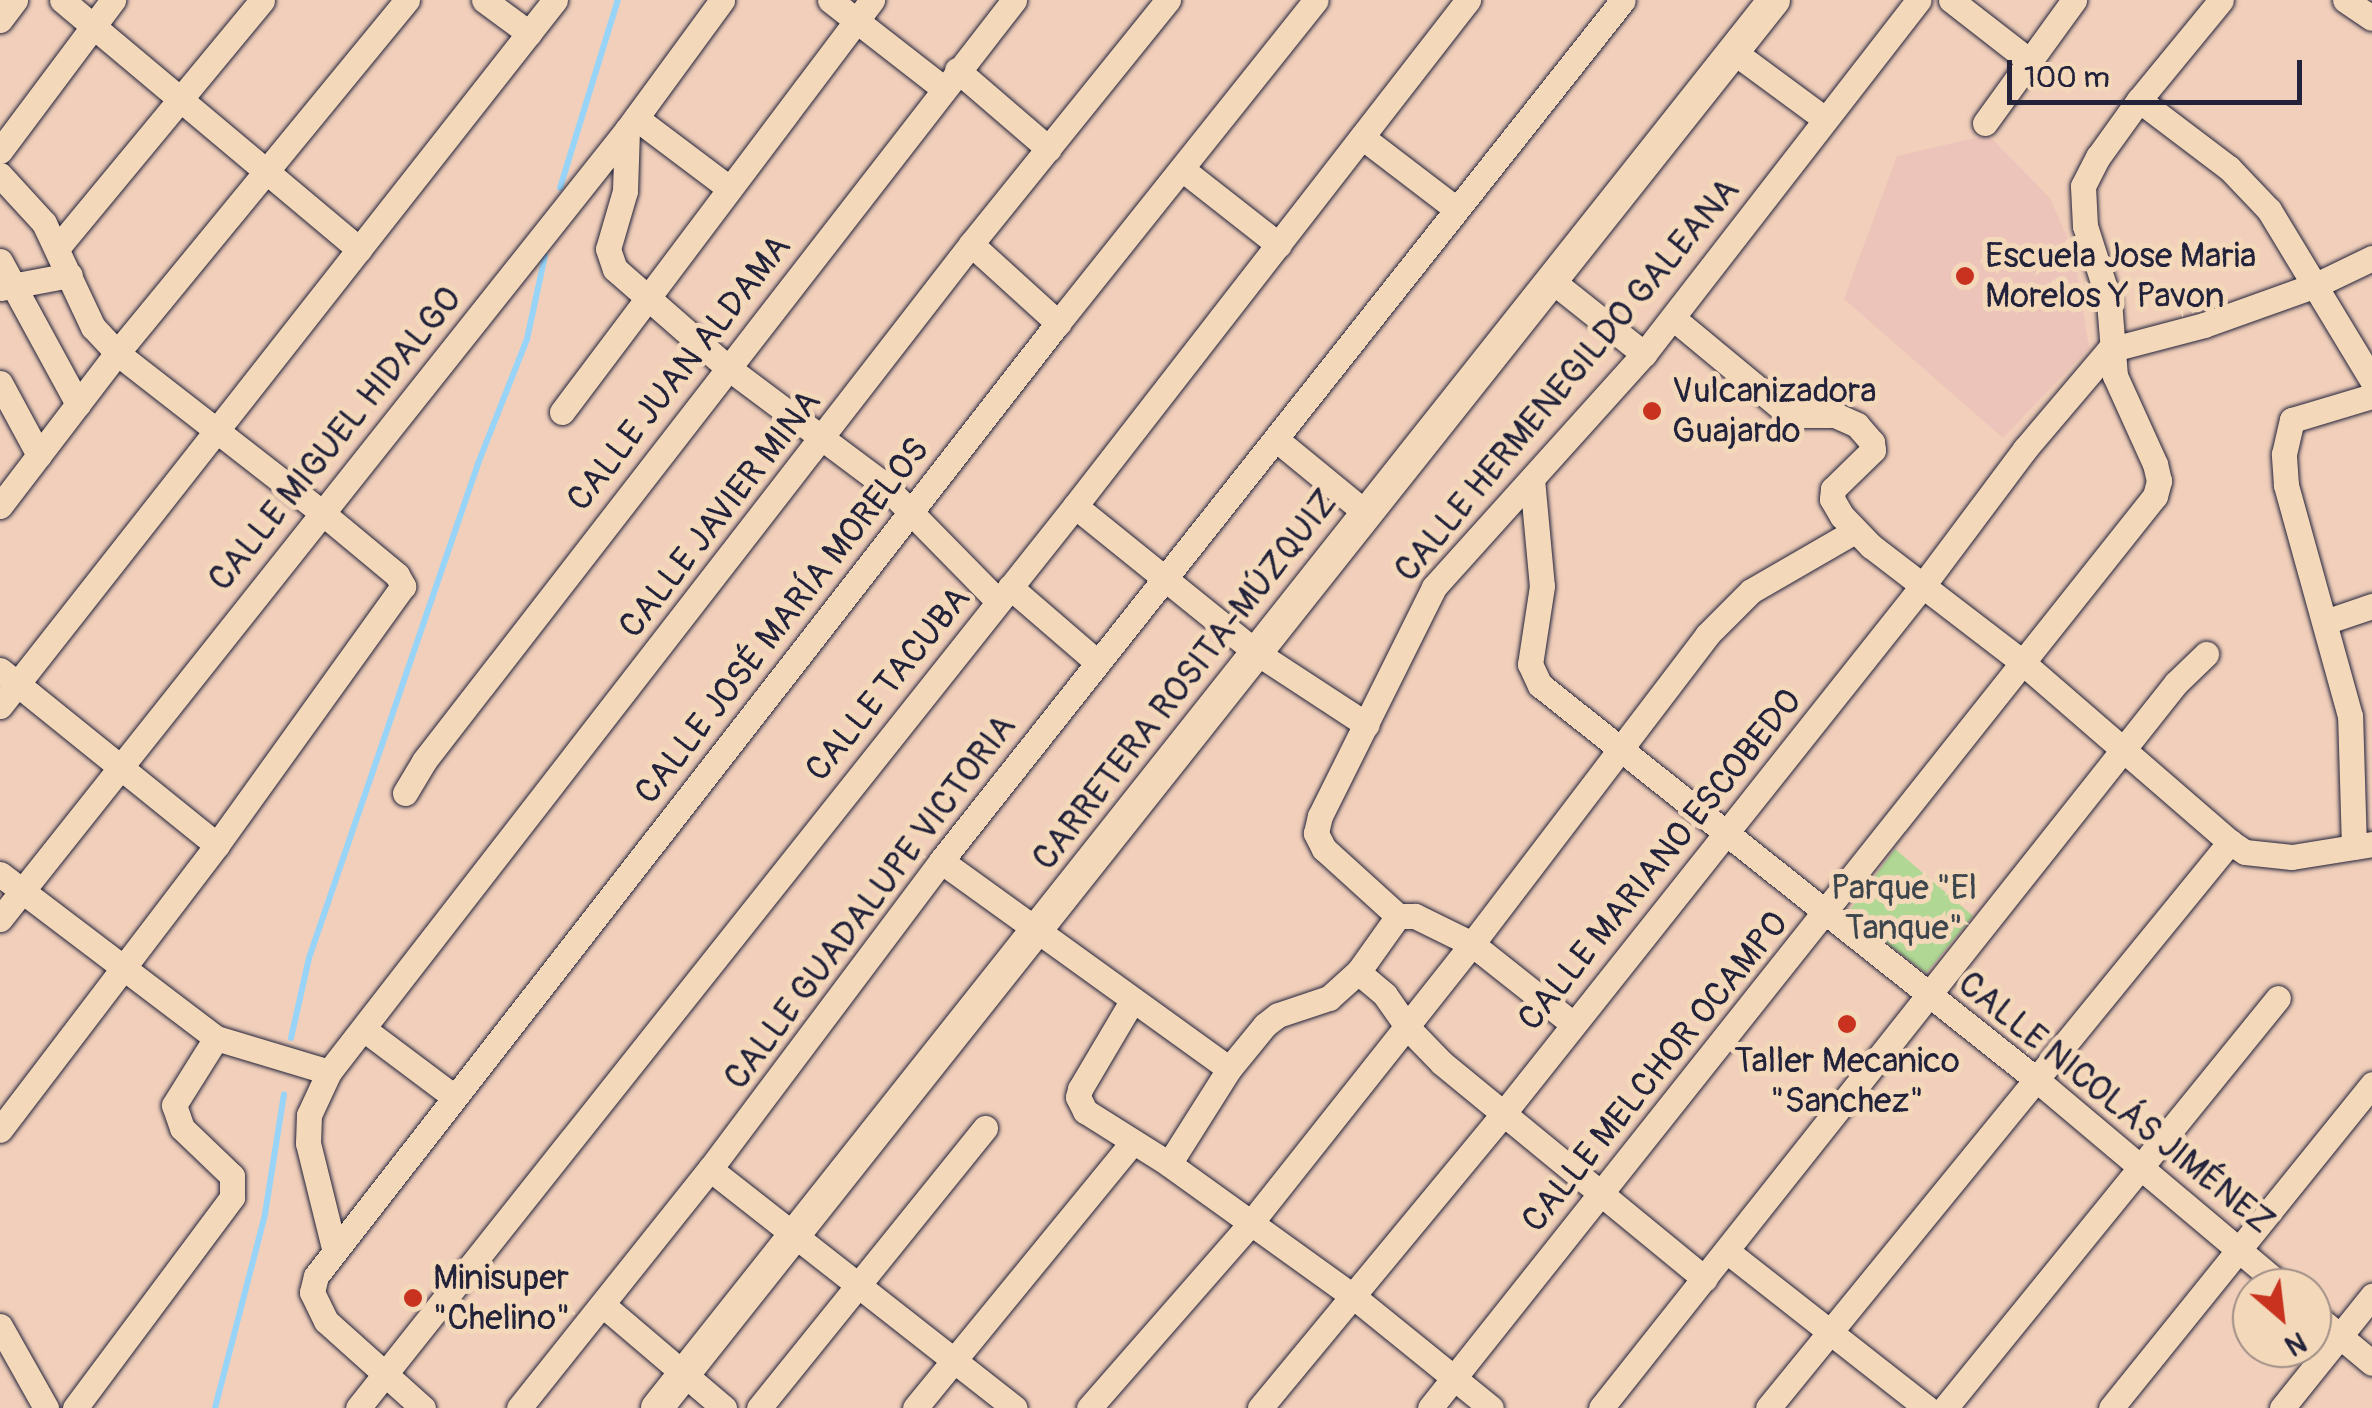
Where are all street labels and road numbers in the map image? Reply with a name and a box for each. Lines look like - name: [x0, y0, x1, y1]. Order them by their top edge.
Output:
- street label: CALLE HERMENEGILDO GALEANA: [1386, 170, 1748, 590]
- street label: CALLE JUAN ALDAMA: [558, 227, 800, 519]
- street label: CALLE MIGUEL HIDALGO: [200, 279, 470, 599]
- street label: CALLE JAVIER MINA: [610, 382, 830, 646]
- street label: CALLE JOSÉ MARÍA MORELOS: [626, 430, 938, 812]
- street label: CARRETERA ROSITA-MÚZQUIZ: [1024, 482, 1346, 878]
- street label: CALLE TACUBA: [797, 578, 979, 790]
- street label: CALLE MARIANO ESCOBEDO: [1509, 681, 1811, 1039]
- street label: CALLE GUADALUPE VICTORIA: [715, 706, 1025, 1098]
- street label: CALLE MELCHOR OCAMPO: [1513, 903, 1797, 1241]
- street label: CALLE NICOLÁS JIMÉNEZ: [1950, 963, 2282, 1243]

